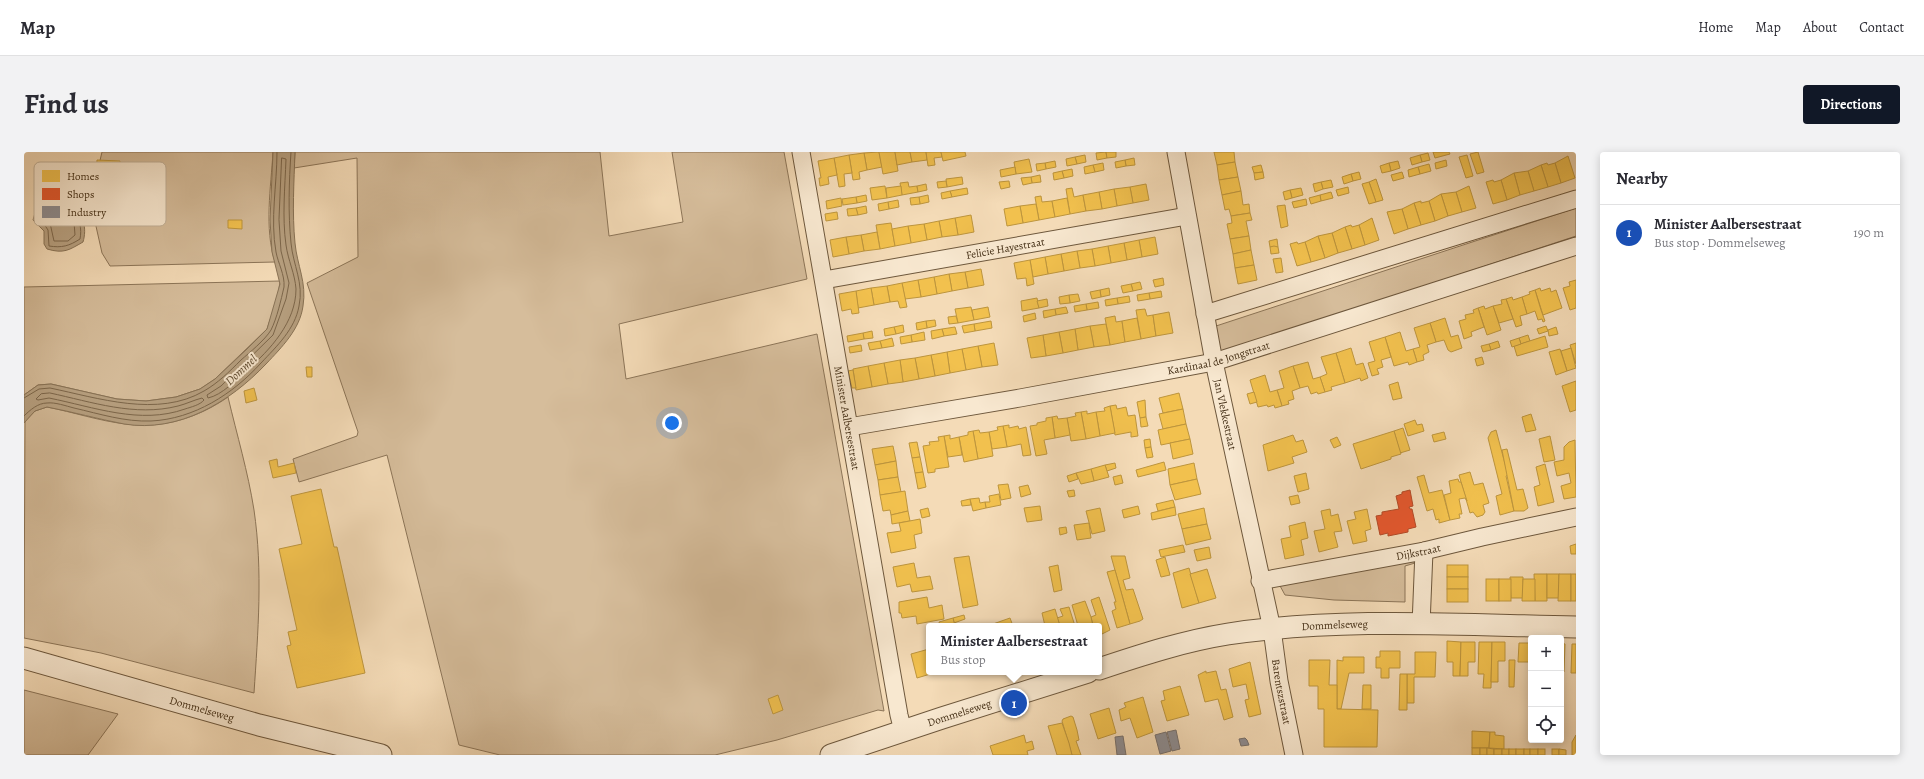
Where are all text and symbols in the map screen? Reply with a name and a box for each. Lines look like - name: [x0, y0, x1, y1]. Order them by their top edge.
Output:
- text: Map: [20, 15, 55, 41]
- text: Home: [1698, 18, 1733, 37]
- text: Map: [1755, 18, 1781, 37]
- text: About: [1803, 18, 1837, 37]
- text: Contact: [1859, 18, 1904, 37]
- text: Find us: [24, 85, 109, 123]
- button: Directions: [1803, 85, 1900, 124]
- legend: [34, 162, 166, 226]
- text: Nearby: [1616, 167, 1667, 190]
- text: Homes: [67, 169, 99, 184]
- text: Shops: [67, 187, 94, 202]
- text: Industry: [67, 205, 106, 220]
- text: Minister Aalbersestraat: [1654, 214, 1801, 234]
- text: 1: [1627, 224, 1631, 241]
- text: 190 m: [1853, 224, 1884, 241]
- street label: Felicie Hayestraat: [965, 234, 1046, 262]
- text: Bus stop · Dommelseweg: [1654, 234, 1786, 251]
- street label: Kardinaal de Jongstraat: [1166, 337, 1272, 378]
- water label: Dommel: [222, 351, 260, 389]
- street label: Minister Aalbersestraat: [831, 365, 864, 472]
- street label: Jan Vlekkestraat: [1210, 377, 1240, 452]
- your location: [662, 413, 682, 433]
- street label: Dijkstraat: [1395, 540, 1443, 563]
- street label: Dommelseweg: [1301, 616, 1369, 634]
- popup: [926, 623, 1102, 675]
- text: Minister Aalbersestraat: [940, 631, 1088, 651]
- map controls: [1528, 635, 1564, 743]
- button: +: [1528, 635, 1564, 671]
- text: Bus stop: [940, 651, 986, 668]
- street label: Barentszstraat: [1269, 658, 1295, 726]
- button: −: [1528, 671, 1564, 707]
- pin: 1: [1001, 688, 1027, 718]
- street label: Dommelseweg: [168, 692, 236, 725]
- street label: Dommelseweg: [925, 695, 994, 730]
- button: locate: [1528, 707, 1564, 743]

